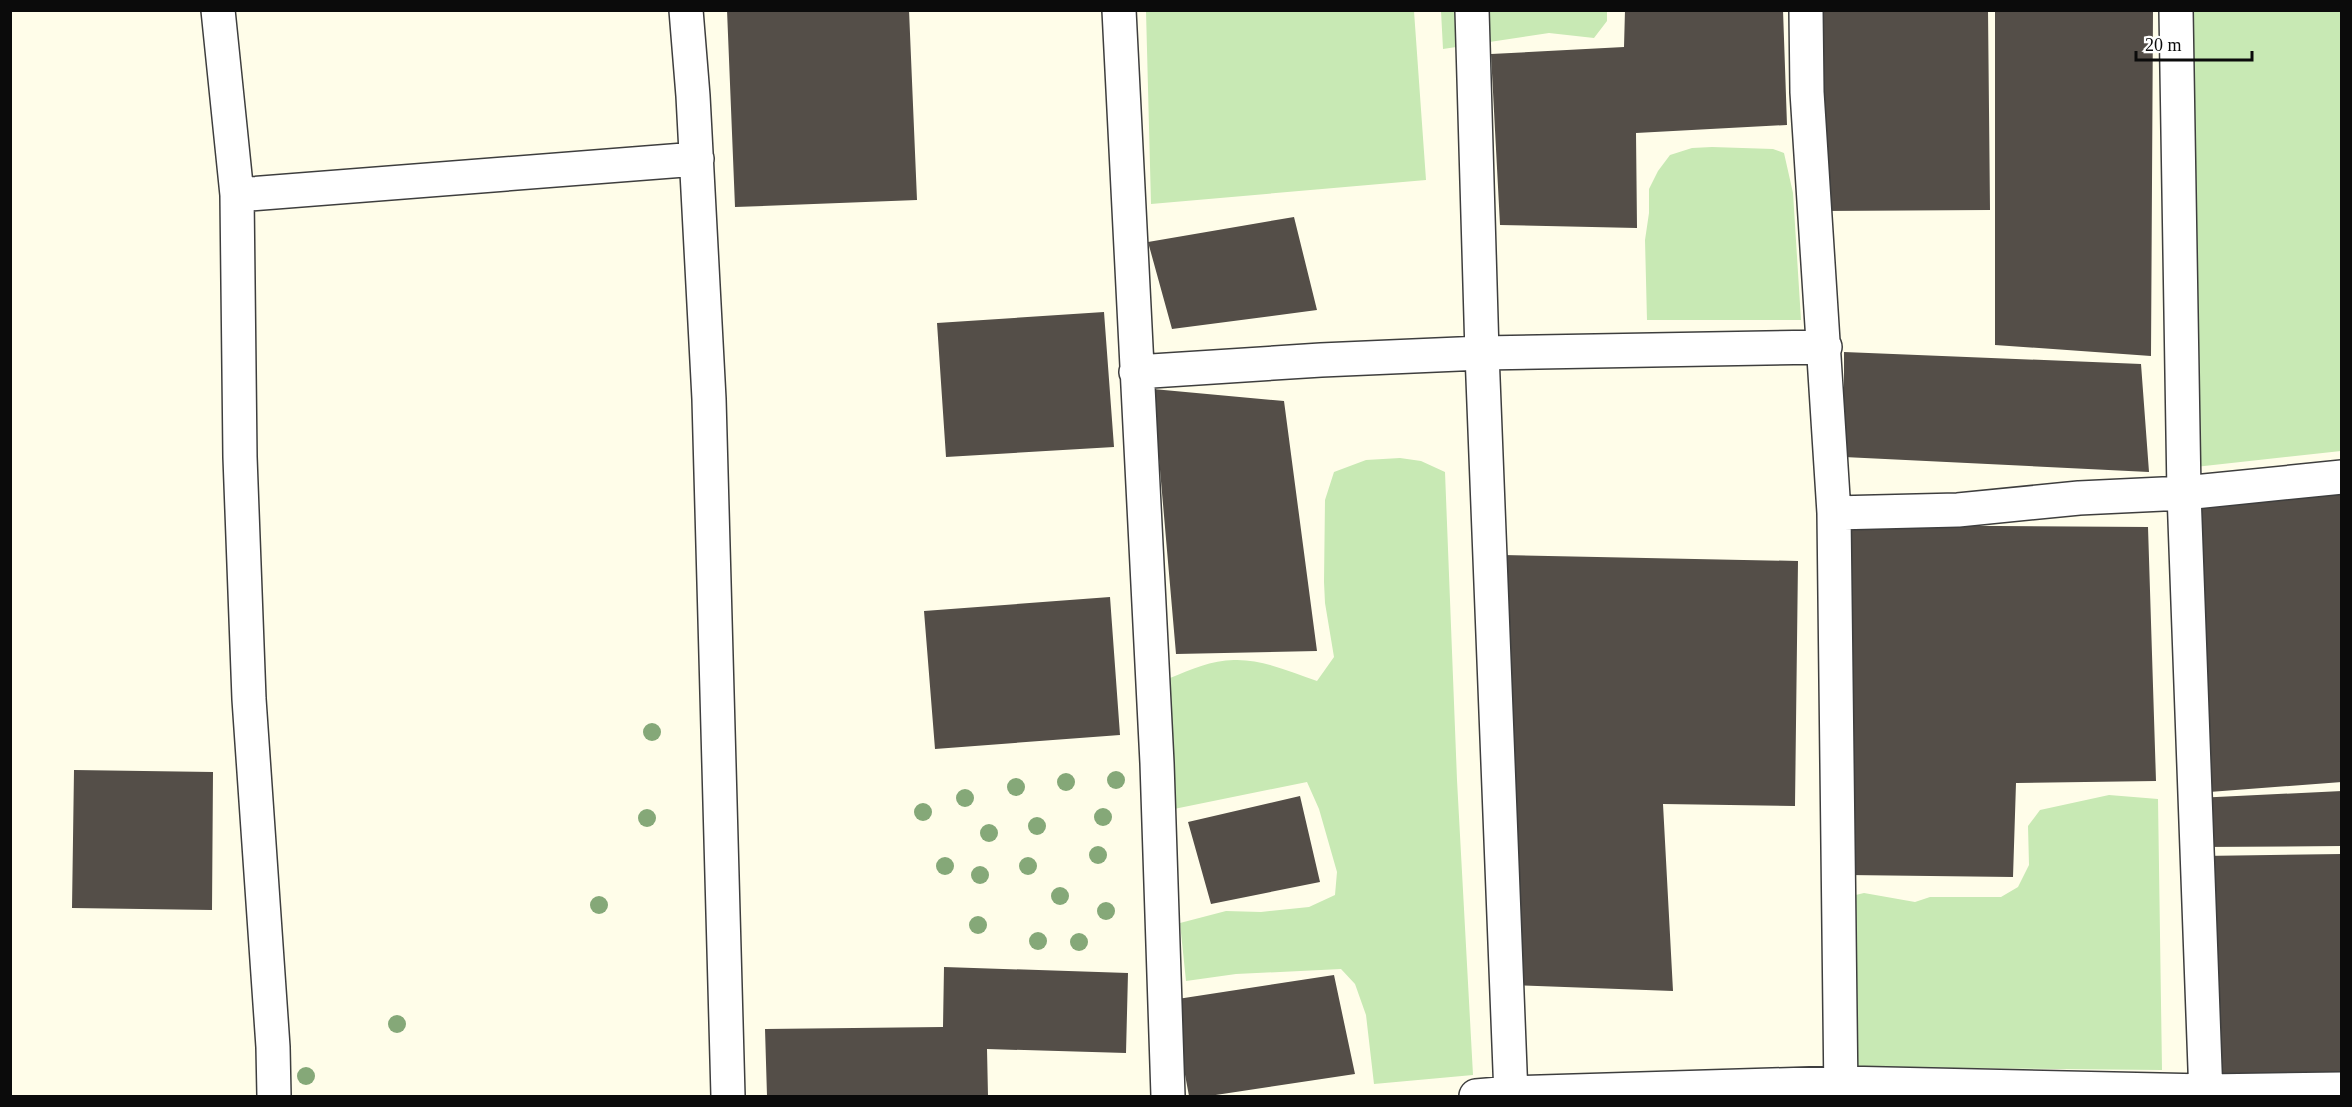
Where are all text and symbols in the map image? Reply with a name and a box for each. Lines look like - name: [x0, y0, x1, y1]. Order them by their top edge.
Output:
- scale bar: [2136, 24, 2252, 62]
- text: 20 m: [2145, 35, 2182, 55]

